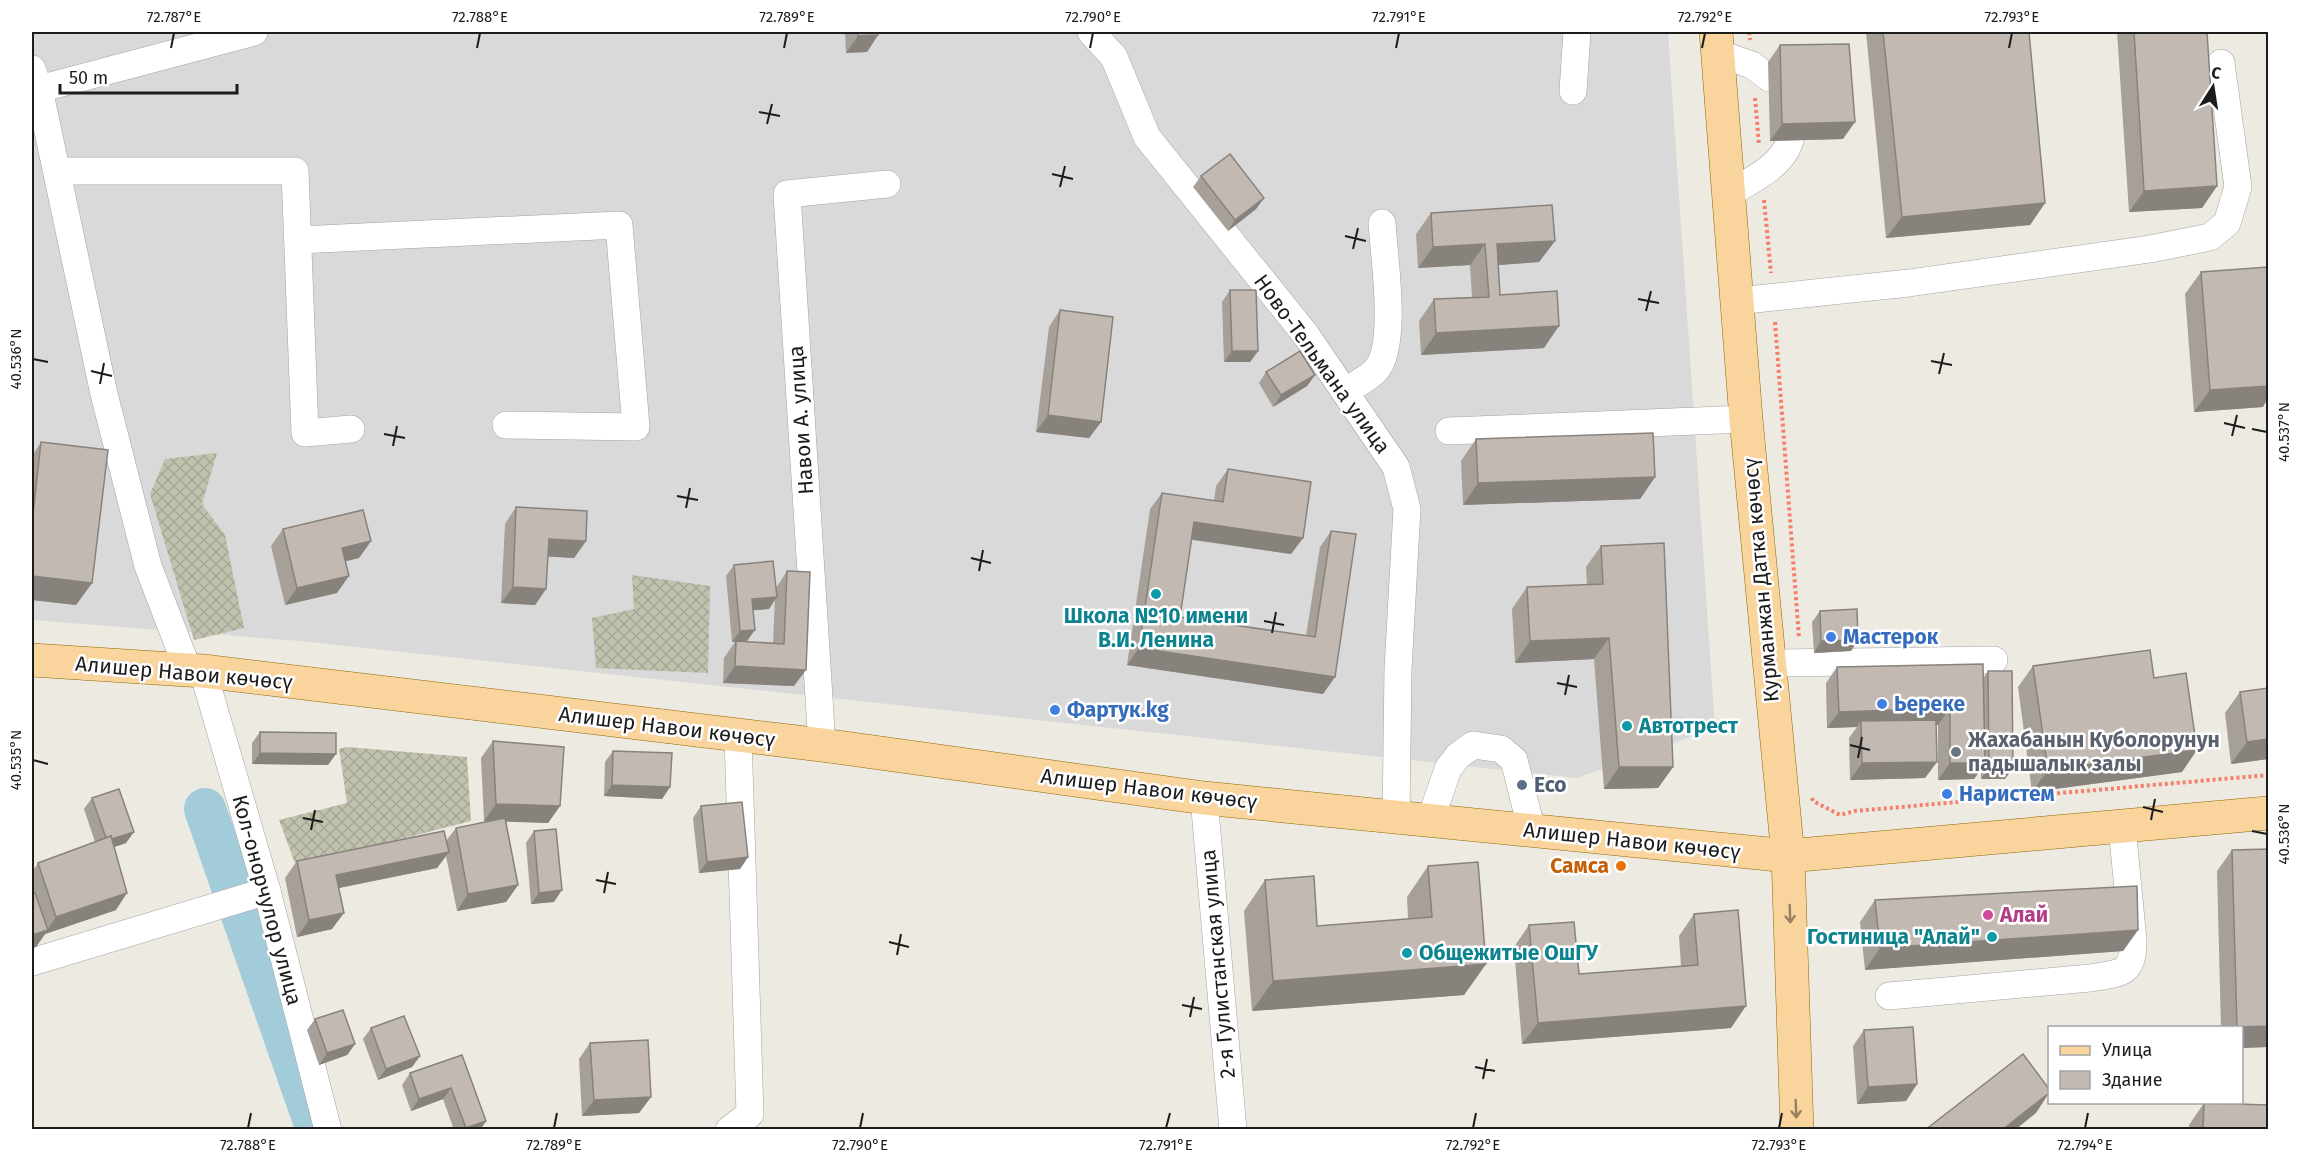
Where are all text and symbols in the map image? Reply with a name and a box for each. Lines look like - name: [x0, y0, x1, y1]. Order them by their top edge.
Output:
- text: 72.787°E: [147, 8, 201, 26]
- text: 72.788°E: [452, 8, 508, 26]
- text: 72.789°E: [759, 8, 815, 26]
- text: 72.790°E: [1065, 8, 1121, 26]
- text: 72.791°E: [1372, 8, 1426, 26]
- text: 72.792°E: [1678, 8, 1732, 26]
- text: 72.793°E: [1985, 8, 2039, 26]
- scale bar: [60, 57, 237, 95]
- north arrow: [2183, 57, 2243, 117]
- text: С: [2210, 63, 2223, 83]
- text: 50 m: [69, 67, 108, 89]
- street label: Ново-Тельмана улица: [1248, 269, 1396, 459]
- text: 40.536°N: [7, 329, 25, 389]
- street label: Навои А. улица: [783, 345, 819, 495]
- text: 40.537°N: [2275, 402, 2293, 462]
- street label: Курманжан Датка көчөсү: [1737, 456, 1785, 703]
- marker: Школа №10 имени В.И. Ленина: [1149, 587, 1163, 601]
- place label: Школа №10 имени В.И. Ленина: [1064, 603, 1248, 653]
- place label: Мастерок: [1843, 624, 1939, 650]
- marker: Мастерок: [1824, 630, 1838, 644]
- street label: Алишер Навои көчөсү: [74, 651, 294, 696]
- place label: Ьереке: [1894, 691, 1965, 717]
- place label: Фартук.kg: [1067, 697, 1169, 723]
- marker: Ьереке: [1875, 697, 1889, 711]
- street label: Алишер Навои көчөсү: [557, 701, 777, 753]
- marker: Фартук.kg: [1048, 703, 1062, 717]
- place label: Автотрест: [1638, 713, 1739, 739]
- marker: Автотрест: [1620, 719, 1634, 733]
- place label: Жахабанын Куболорунун падышалык залы: [1967, 727, 2220, 777]
- text: 40.535°N: [7, 730, 25, 790]
- marker: Жахабанын Куболорунун падышалык залы: [1949, 745, 1963, 759]
- street label: Алишер Навои көчөсү: [1039, 763, 1259, 815]
- place label: Есо: [1534, 772, 1567, 798]
- marker: Есо: [1515, 778, 1529, 792]
- place label: Наристем: [1959, 781, 2055, 807]
- marker: Наристем: [1940, 787, 1954, 801]
- street label: Кол-онорчулор улица: [226, 792, 308, 1008]
- text: 40.536°N: [2275, 804, 2293, 864]
- street label: Алишер Навои көчөсү: [1522, 817, 1742, 865]
- street label: 2-я Гулистанская улица: [1195, 848, 1241, 1080]
- place label: Самса: [1550, 853, 1609, 879]
- marker: Самса: [1614, 859, 1628, 873]
- place label: Алай: [1999, 902, 2048, 928]
- one-way arrow: [1785, 904, 1796, 924]
- marker: Алай: [1981, 908, 1995, 922]
- place label: Гостиница "Алай": [1807, 924, 1980, 950]
- marker: Гостиница "Алай": [1985, 930, 1999, 944]
- place label: Общежитые ОшГУ: [1419, 940, 1599, 966]
- marker: Общежитые ОшГУ: [1400, 946, 1414, 960]
- legend: [2048, 1026, 2243, 1104]
- text: Улица: [2102, 1039, 2152, 1061]
- text: Здание: [2102, 1069, 2163, 1091]
- one-way arrow: [1791, 1099, 1802, 1119]
- text: 72.788°E: [220, 1136, 276, 1154]
- text: 72.789°E: [526, 1136, 582, 1154]
- text: 72.790°E: [832, 1136, 888, 1154]
- text: 72.791°E: [1139, 1136, 1193, 1154]
- text: 72.792°E: [1446, 1136, 1500, 1154]
- text: 72.793°E: [1752, 1136, 1806, 1154]
- text: 72.794°E: [2057, 1136, 2113, 1154]

